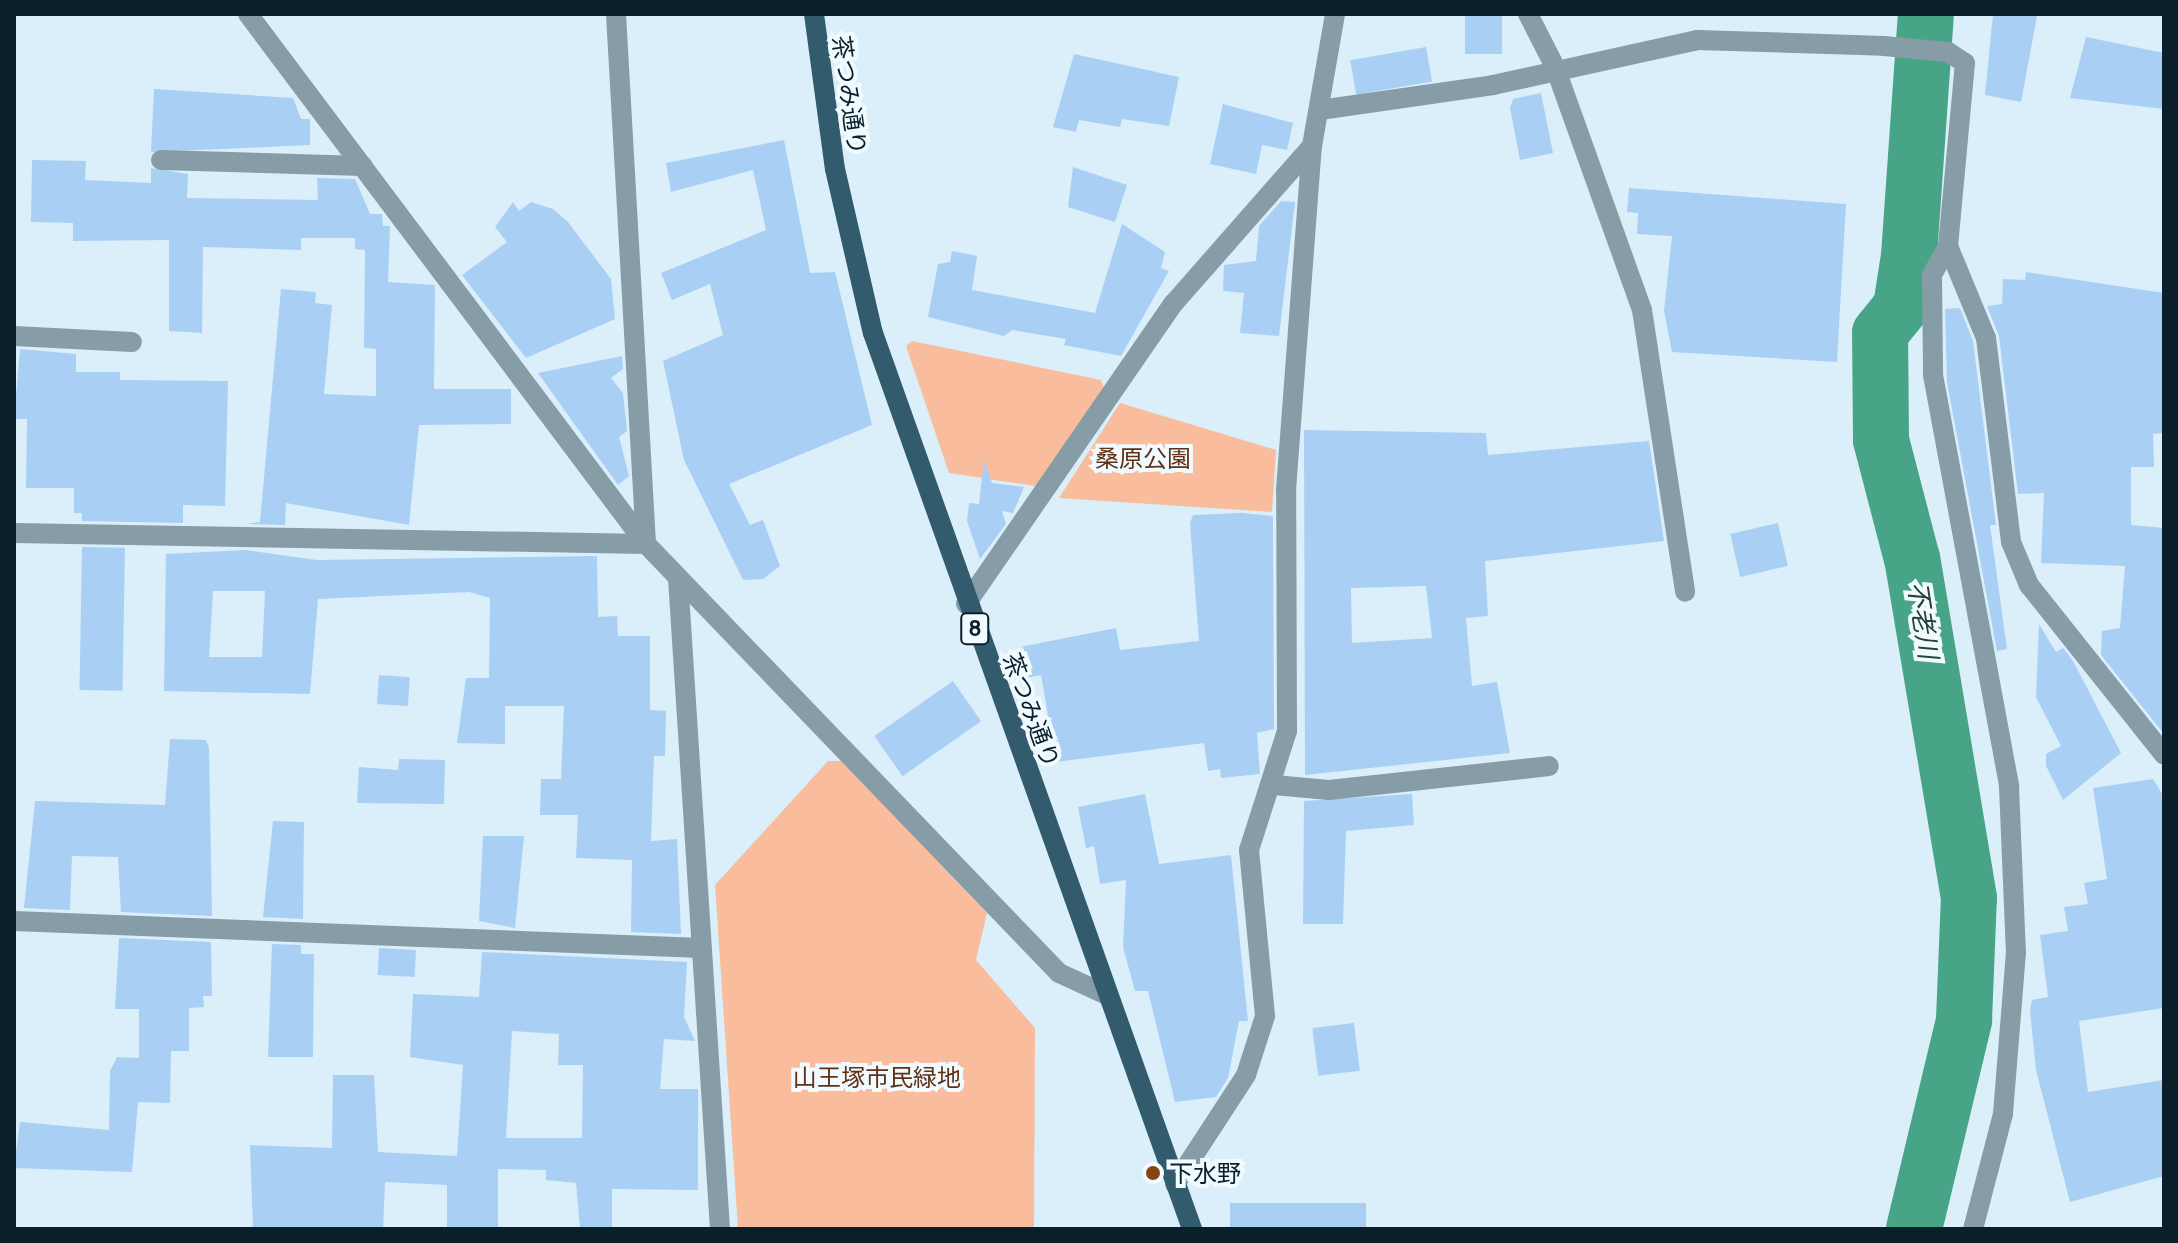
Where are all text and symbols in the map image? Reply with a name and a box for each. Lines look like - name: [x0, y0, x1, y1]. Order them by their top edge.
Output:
- street label: 茶つみ通り: [827, 34, 873, 156]
- park label: 桑原公園: [1095, 444, 1191, 472]
- water label: 不老川: [1901, 579, 1945, 661]
- road number: 8: [959, 611, 991, 647]
- street label: 茶つみ通り: [998, 649, 1066, 771]
- park label: 山王塚市民緑地: [793, 1063, 961, 1091]
- place label: 下水野: [1169, 1159, 1241, 1187]
- marker: 下水野: [1144, 1164, 1162, 1182]

